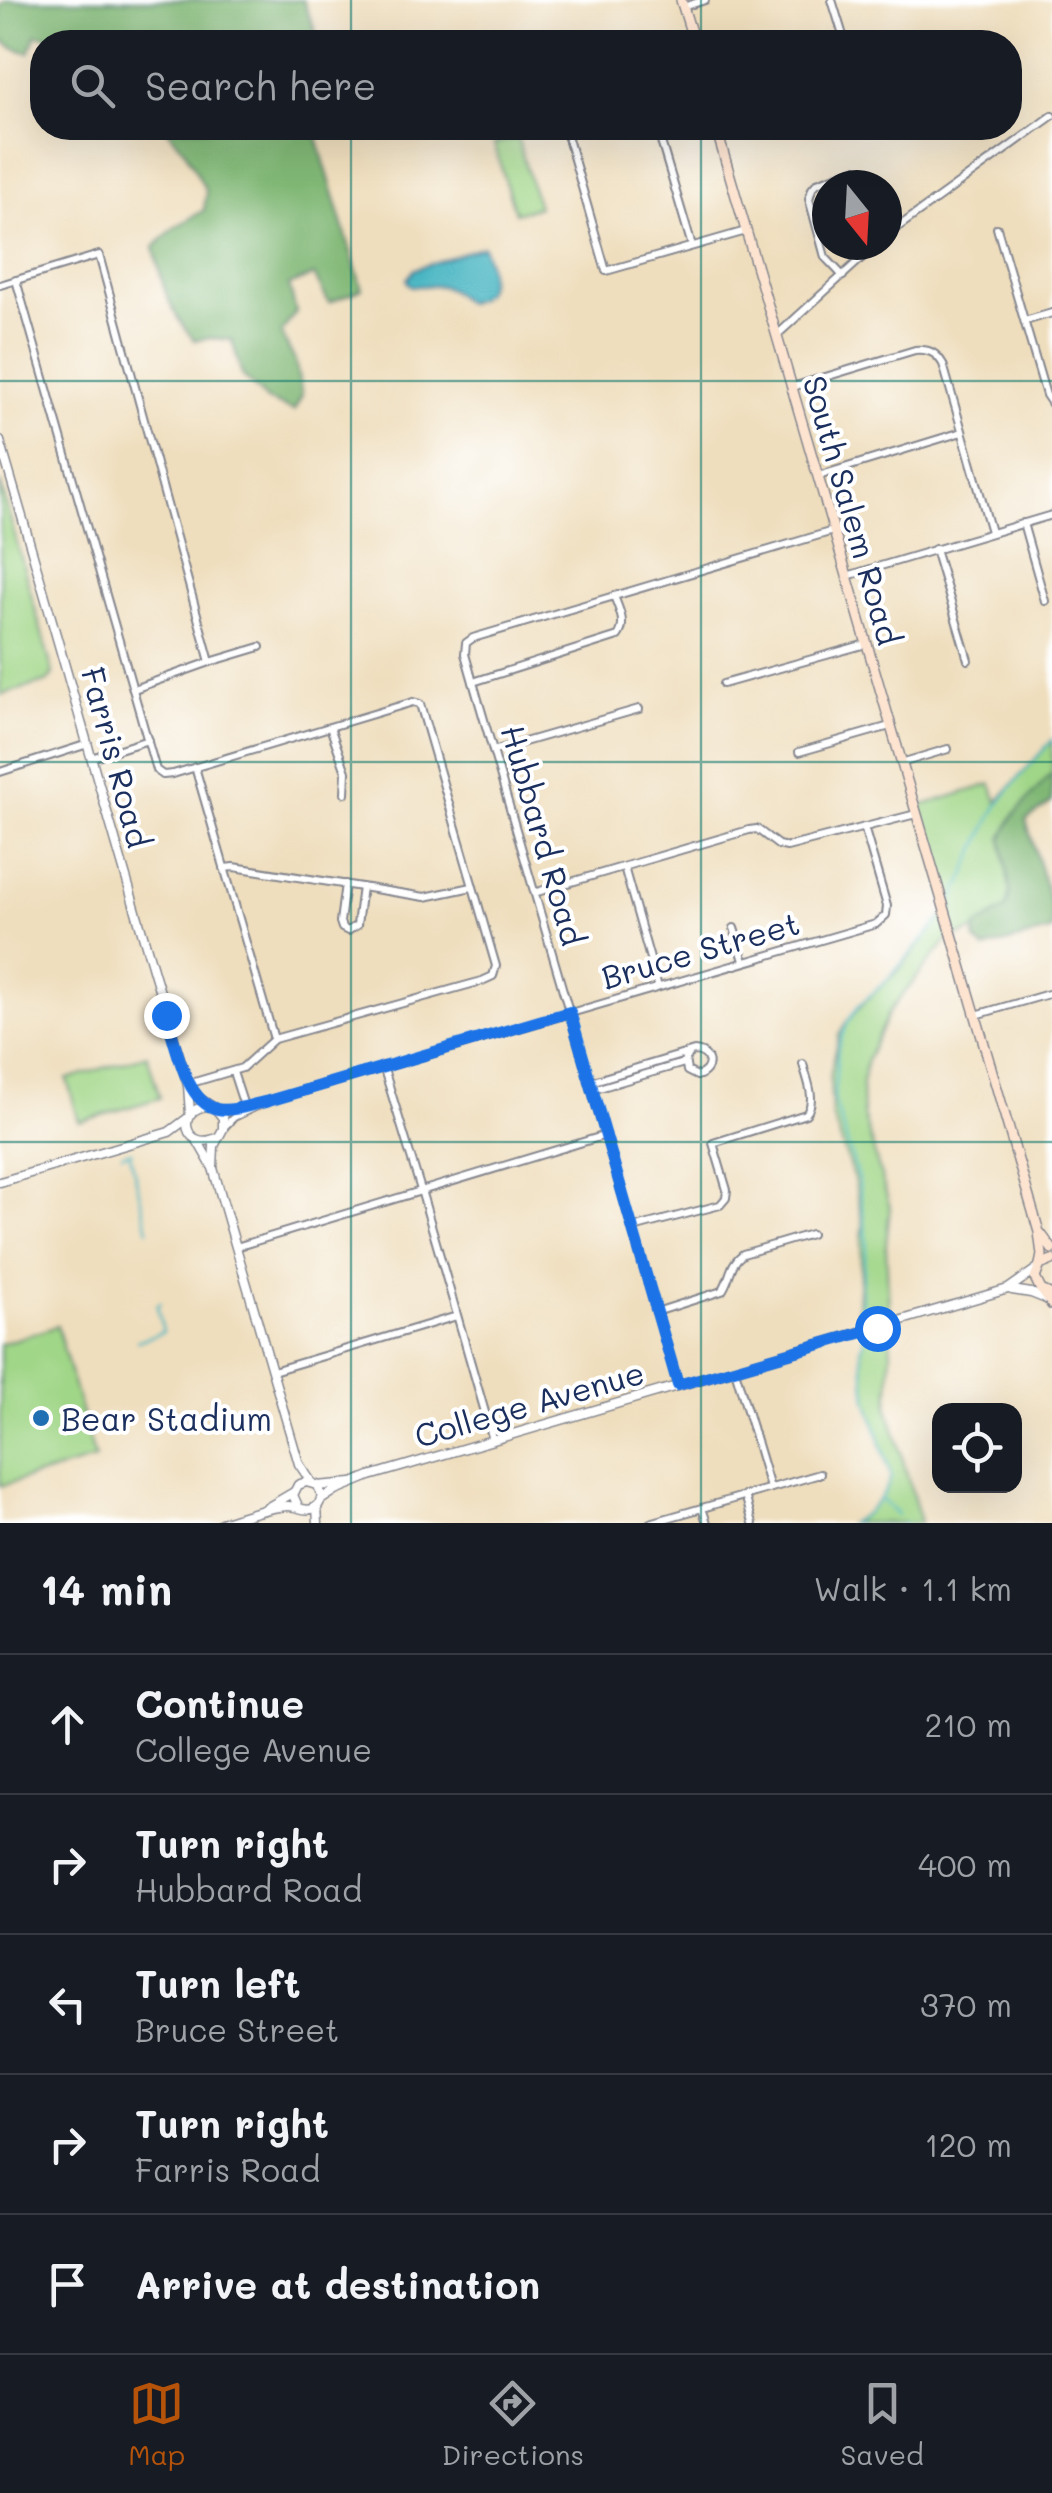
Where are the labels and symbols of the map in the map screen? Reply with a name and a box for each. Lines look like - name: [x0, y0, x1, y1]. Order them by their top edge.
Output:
- north arrow: [812, 170, 902, 260]
- street label: South Salem Road: [794, 371, 912, 649]
- street label: Farris Road: [73, 662, 161, 852]
- street label: Hubbard Road: [492, 720, 596, 950]
- street label: Bruce Street: [596, 901, 804, 997]
- route end: [144, 993, 190, 1039]
- route start: [855, 1306, 901, 1352]
- street label: College Avenue: [409, 1350, 649, 1456]
- place label: Bear Stadium: [61, 1397, 272, 1439]
- marker: Bear Stadium: [30, 1407, 52, 1429]

